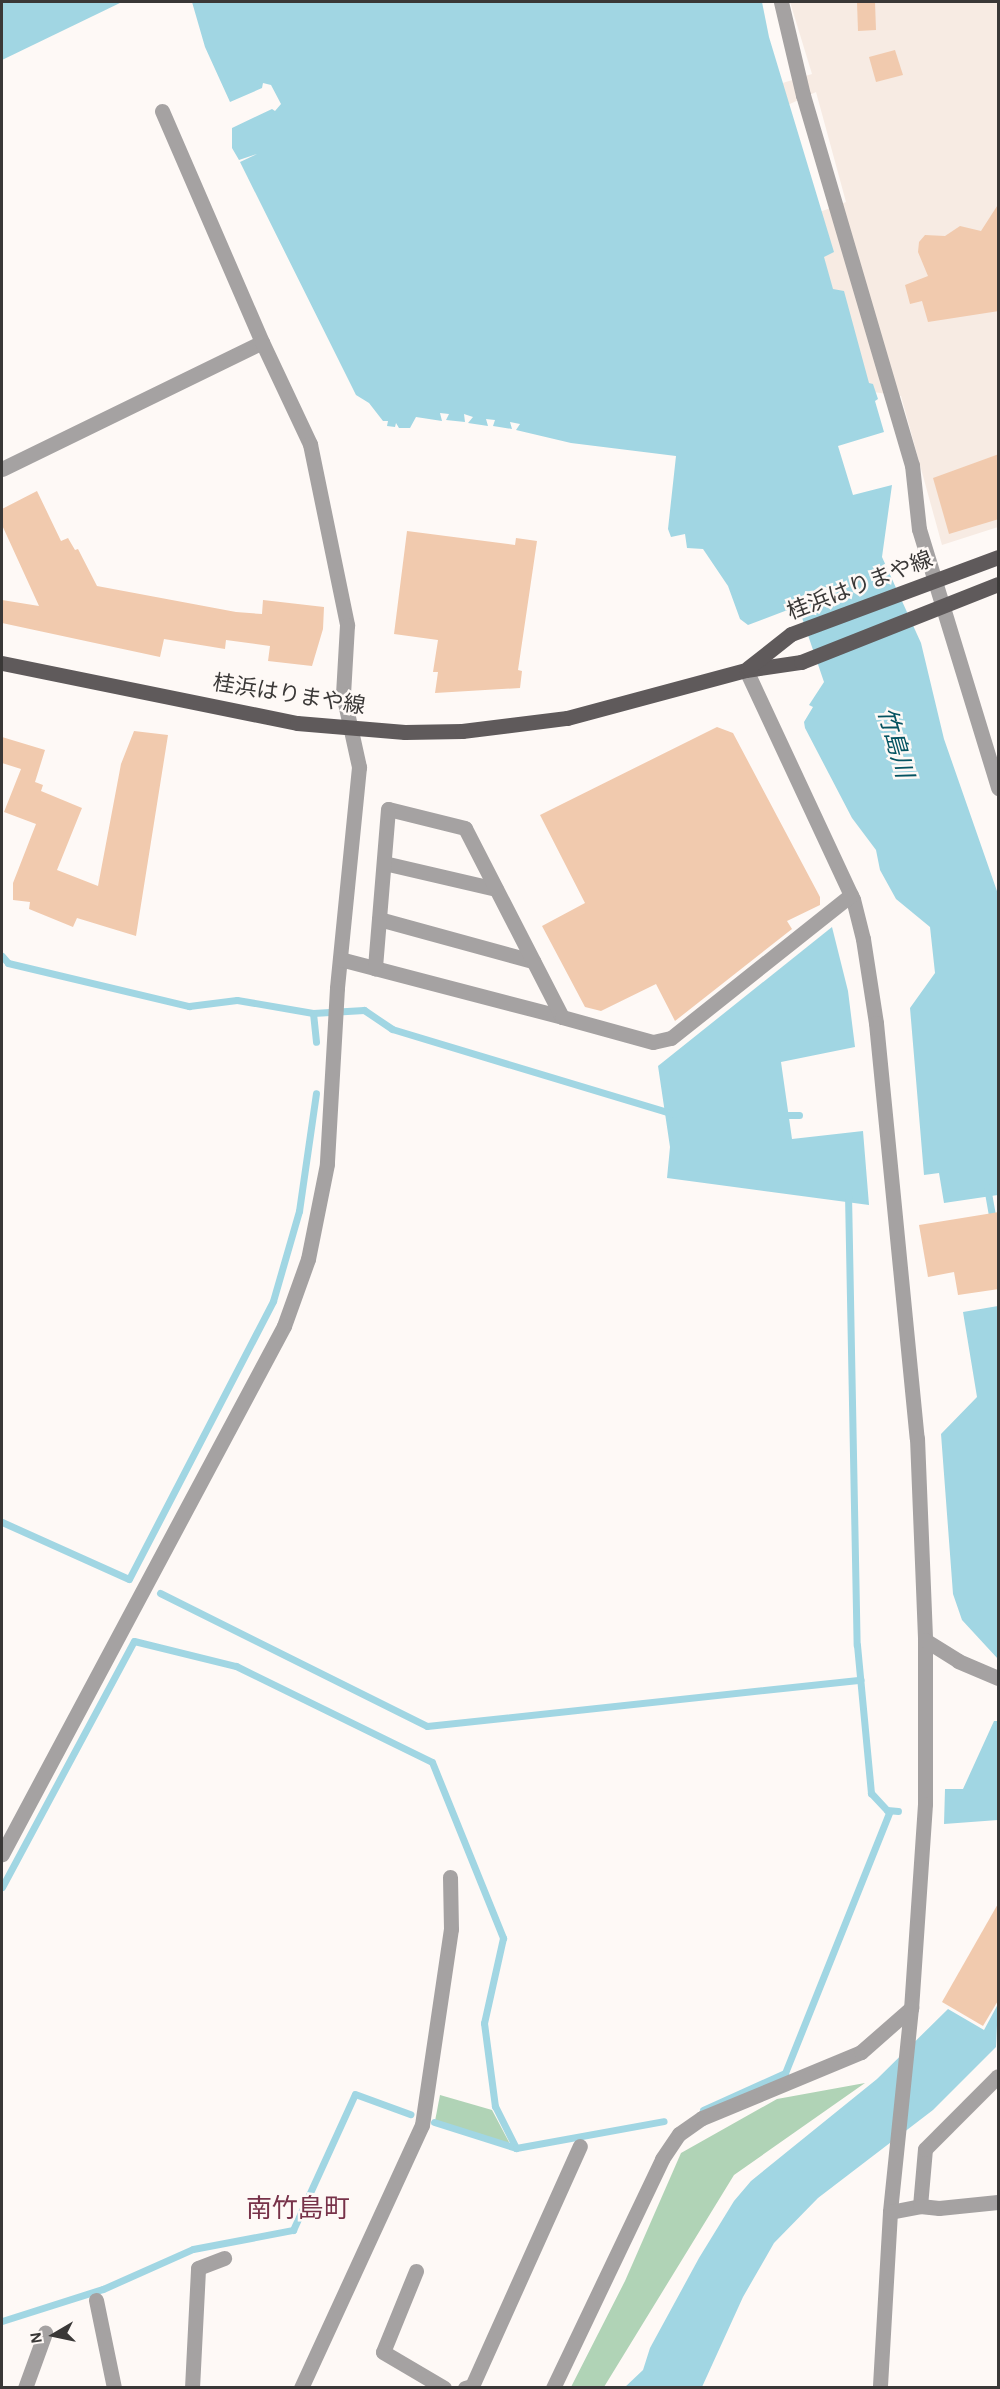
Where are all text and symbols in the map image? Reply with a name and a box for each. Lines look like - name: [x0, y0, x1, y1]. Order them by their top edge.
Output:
- street label: 桂浜はりまや線: [783, 546, 937, 626]
- street label: 桂浜はりまや線: [211, 670, 367, 720]
- water label: 竹島川: [870, 704, 918, 782]
- district label: 南竹島町: [246, 2194, 350, 2226]
- north arrow: [24, 2305, 84, 2365]
- text: N: [27, 2331, 45, 2345]

